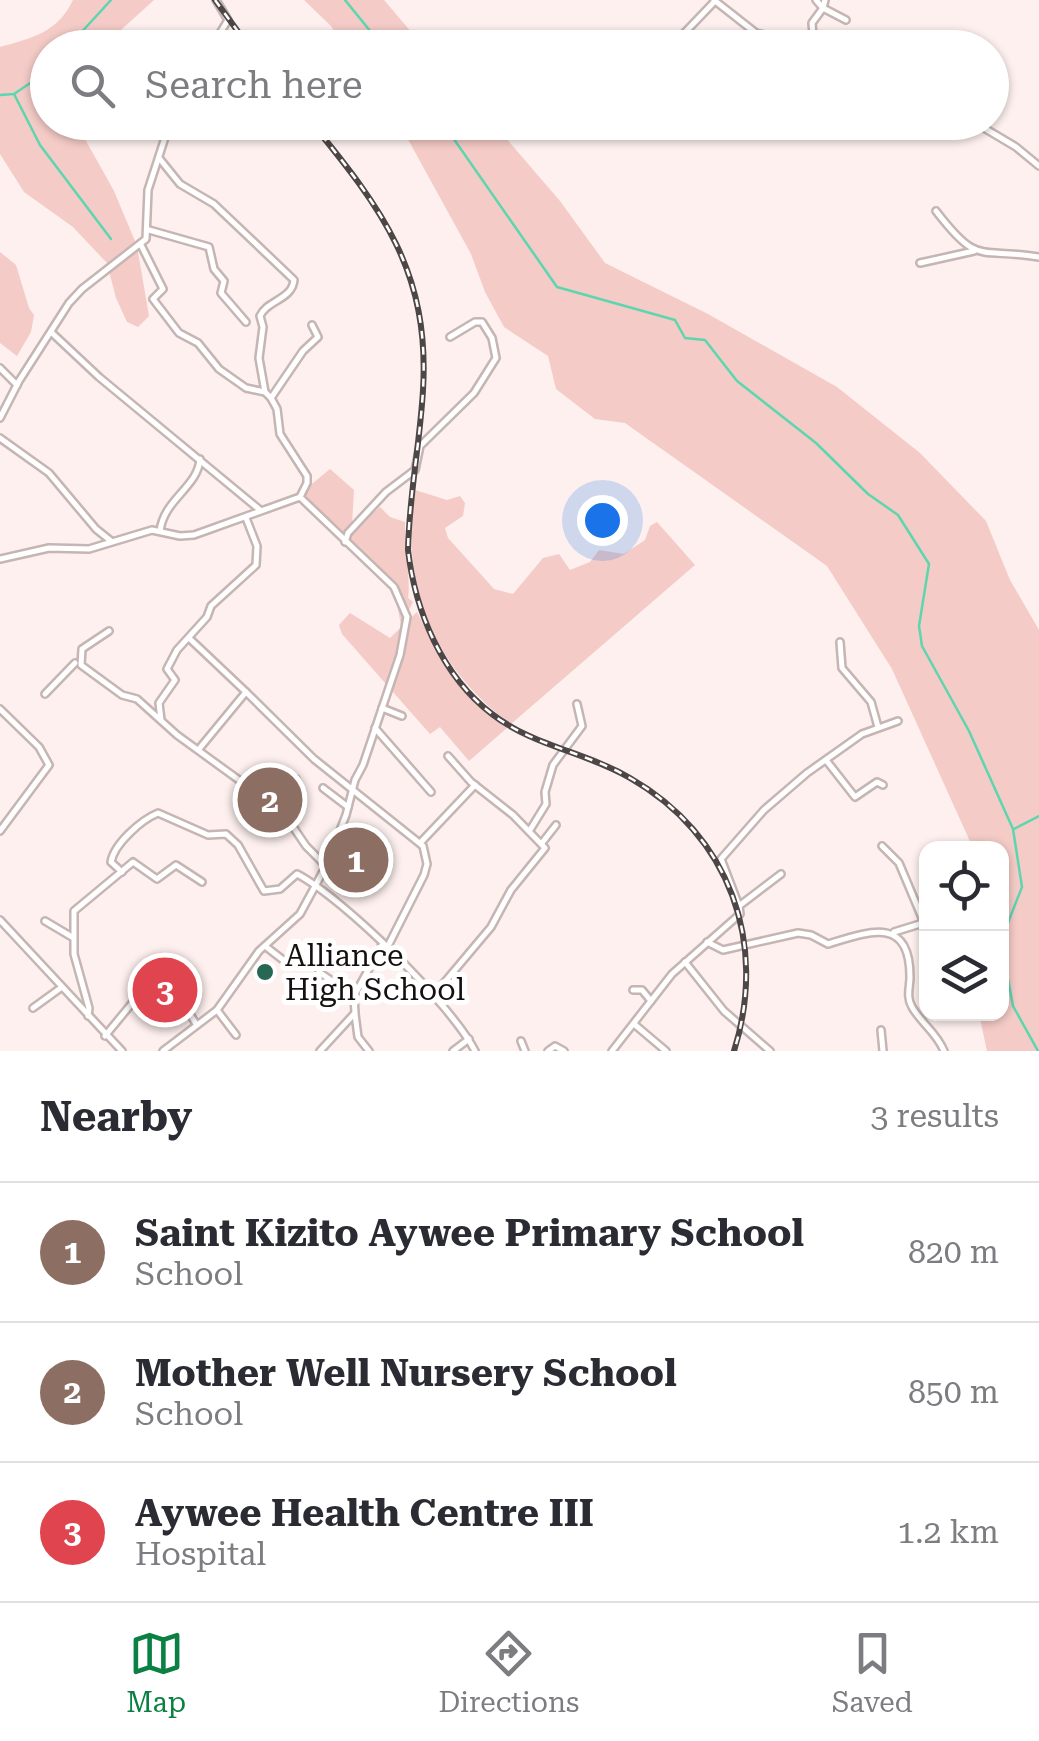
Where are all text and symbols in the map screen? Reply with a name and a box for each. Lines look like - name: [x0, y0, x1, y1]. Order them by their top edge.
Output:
- search box: [30, 30, 1009, 140]
- icon: search: [65, 58, 120, 113]
- text: Search here: [145, 63, 363, 107]
- your location: [577, 495, 628, 546]
- pin: 2: [238, 762, 302, 838]
- pin: 1: [324, 822, 388, 898]
- map controls: [919, 841, 1009, 1021]
- button: locate: [919, 841, 1009, 931]
- button: layers: [919, 931, 1009, 1021]
- place label: Alliance High School: [285, 938, 465, 1007]
- pin: 3: [132, 952, 198, 1028]
- marker: Alliance High School: [254, 961, 276, 983]
- text: Nearby: [40, 1092, 192, 1141]
- text: 3 results: [871, 1097, 999, 1135]
- text: Saint Kizito Aywee Primary School: [135, 1211, 804, 1255]
- text: 1: [64, 1233, 81, 1271]
- text: 820 m: [908, 1233, 999, 1271]
- text: School: [135, 1255, 243, 1293]
- text: Mother Well Nursery School: [135, 1351, 677, 1395]
- text: 2: [64, 1373, 81, 1411]
- text: 850 m: [908, 1373, 999, 1411]
- text: School: [135, 1395, 243, 1433]
- text: Aywee Health Centre III: [135, 1491, 594, 1535]
- text: 3: [64, 1513, 81, 1551]
- text: 1.2 km: [897, 1513, 999, 1551]
- text: Hospital: [135, 1535, 266, 1573]
- tab: Map: [126, 1626, 186, 1719]
- tab: Directions: [438, 1626, 579, 1719]
- tab: Saved: [832, 1626, 913, 1719]

